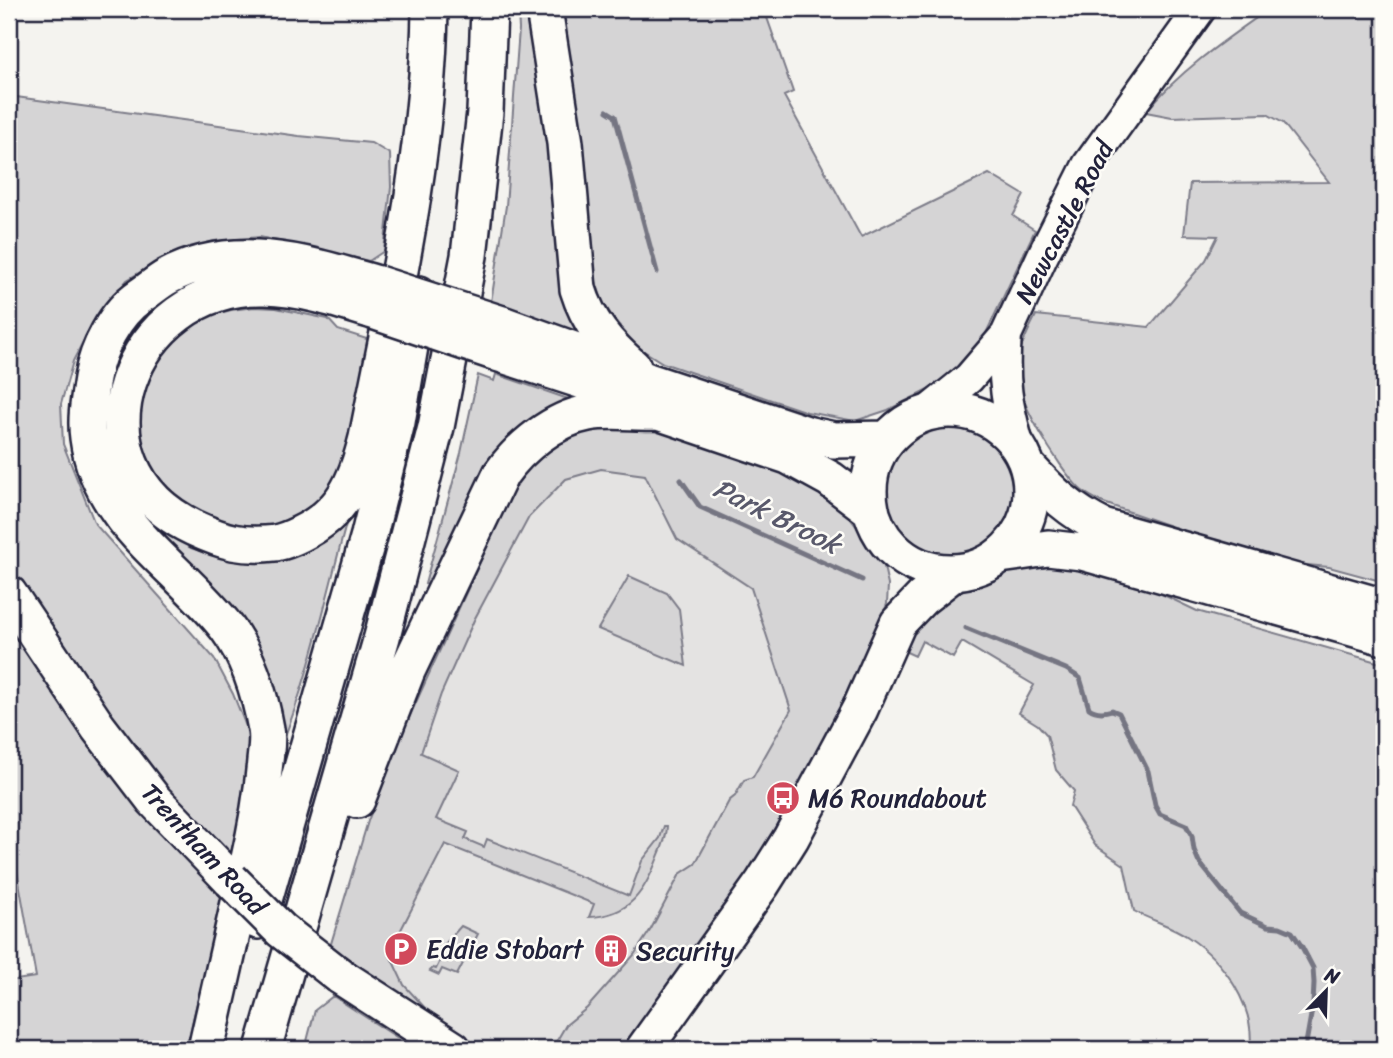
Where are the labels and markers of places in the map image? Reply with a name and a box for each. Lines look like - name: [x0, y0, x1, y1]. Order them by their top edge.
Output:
- place label: M6 Roundabout: [808, 775, 987, 821]
- bus stop icon: M6 Roundabout: [764, 779, 802, 817]
- place label: Eddie Stobart: [426, 926, 585, 972]
- place label: Security: [636, 928, 735, 974]
- parking icon: Eddie Stobart: [382, 930, 420, 968]
- building icon: Security: [592, 932, 630, 970]

